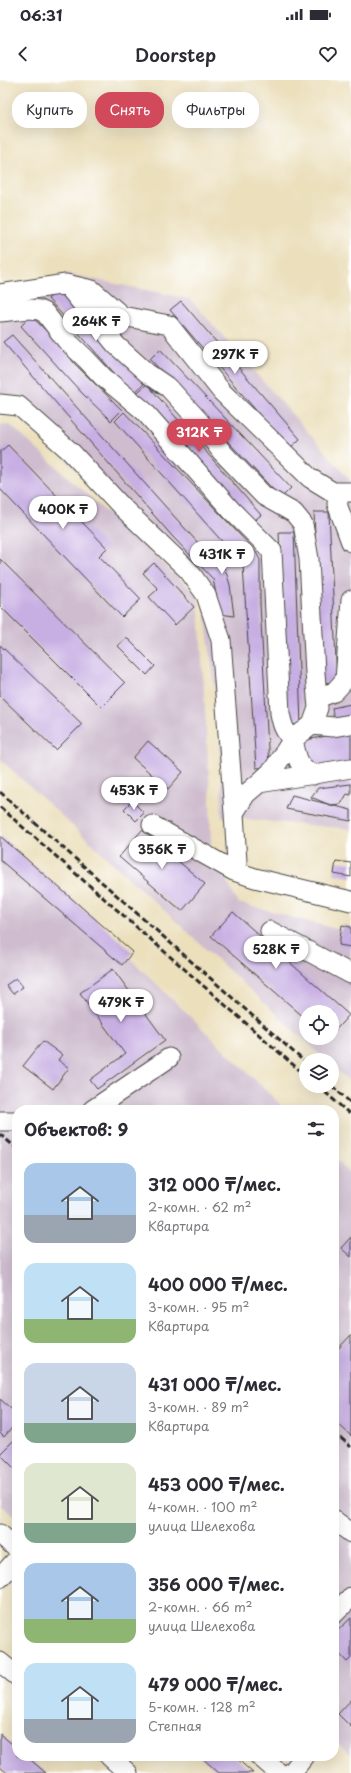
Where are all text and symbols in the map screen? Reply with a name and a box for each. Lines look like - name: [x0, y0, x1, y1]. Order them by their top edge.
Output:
- text: 06:31: [20, 3, 62, 26]
- text: Doorstep: [135, 41, 216, 68]
- icon: back: [12, 43, 34, 65]
- icon: heart: [317, 43, 339, 65]
- chip: Купить: [12, 92, 87, 128]
- chip: Снять: [95, 92, 164, 128]
- chip: Фильтры: [172, 92, 259, 128]
- pin: 264K ₸: [63, 308, 129, 342]
- text: 264K ₸: [72, 311, 120, 330]
- pin: 297K ₸: [202, 341, 268, 375]
- text: 297K ₸: [212, 344, 258, 363]
- pin: 312K ₸: [166, 419, 232, 453]
- text: 312K ₸: [176, 422, 222, 441]
- pin: 400K ₸: [30, 496, 96, 530]
- text: 400K ₸: [38, 499, 88, 518]
- pin: 431K ₸: [189, 541, 255, 575]
- text: 431K ₸: [199, 544, 245, 563]
- pin: 453K ₸: [101, 777, 167, 811]
- text: 453K ₸: [110, 780, 158, 799]
- pin: 356K ₸: [129, 836, 195, 870]
- text: 356K ₸: [138, 839, 186, 858]
- pin: 528K ₸: [243, 936, 309, 970]
- text: 528K ₸: [253, 939, 299, 958]
- pin: 479K ₸: [88, 989, 154, 1023]
- text: 479K ₸: [98, 992, 144, 1011]
- map controls: [299, 1005, 339, 1093]
- button: locate: [299, 1005, 339, 1045]
- button: layers: [299, 1053, 339, 1093]
- text: Объектов: 9: [24, 1116, 128, 1142]
- icon: filters: [305, 1118, 327, 1140]
- text: 312 000 ₸/мес.: [148, 1171, 281, 1197]
- icon: home: [56, 1179, 104, 1227]
- text: 2-комн. · 62 m²: [148, 1197, 252, 1216]
- text: Квартира: [148, 1216, 209, 1235]
- text: 400 000 ₸/мес.: [148, 1271, 288, 1297]
- icon: home: [56, 1279, 104, 1327]
- text: 3-комн. · 95 m²: [148, 1297, 249, 1316]
- text: Квартира: [148, 1316, 209, 1335]
- text: 431 000 ₸/мес.: [148, 1371, 282, 1397]
- icon: home: [56, 1379, 104, 1427]
- text: 3-комн. · 89 m²: [148, 1397, 249, 1416]
- text: Квартира: [148, 1416, 209, 1435]
- text: 453 000 ₸/мес.: [148, 1471, 285, 1497]
- icon: home: [56, 1479, 104, 1527]
- text: 4-комн. · 100 m²: [148, 1497, 257, 1516]
- text: улица Шелехова: [148, 1516, 255, 1535]
- text: 356 000 ₸/мес.: [148, 1571, 284, 1597]
- icon: home: [56, 1579, 104, 1627]
- text: 2-комн. · 66 m²: [148, 1597, 252, 1616]
- text: улица Шелехова: [148, 1616, 255, 1635]
- text: 479 000 ₸/мес.: [148, 1671, 283, 1697]
- icon: home: [56, 1679, 104, 1727]
- text: 5-комн. · 128 m²: [148, 1697, 256, 1716]
- text: Степная: [148, 1716, 202, 1735]

